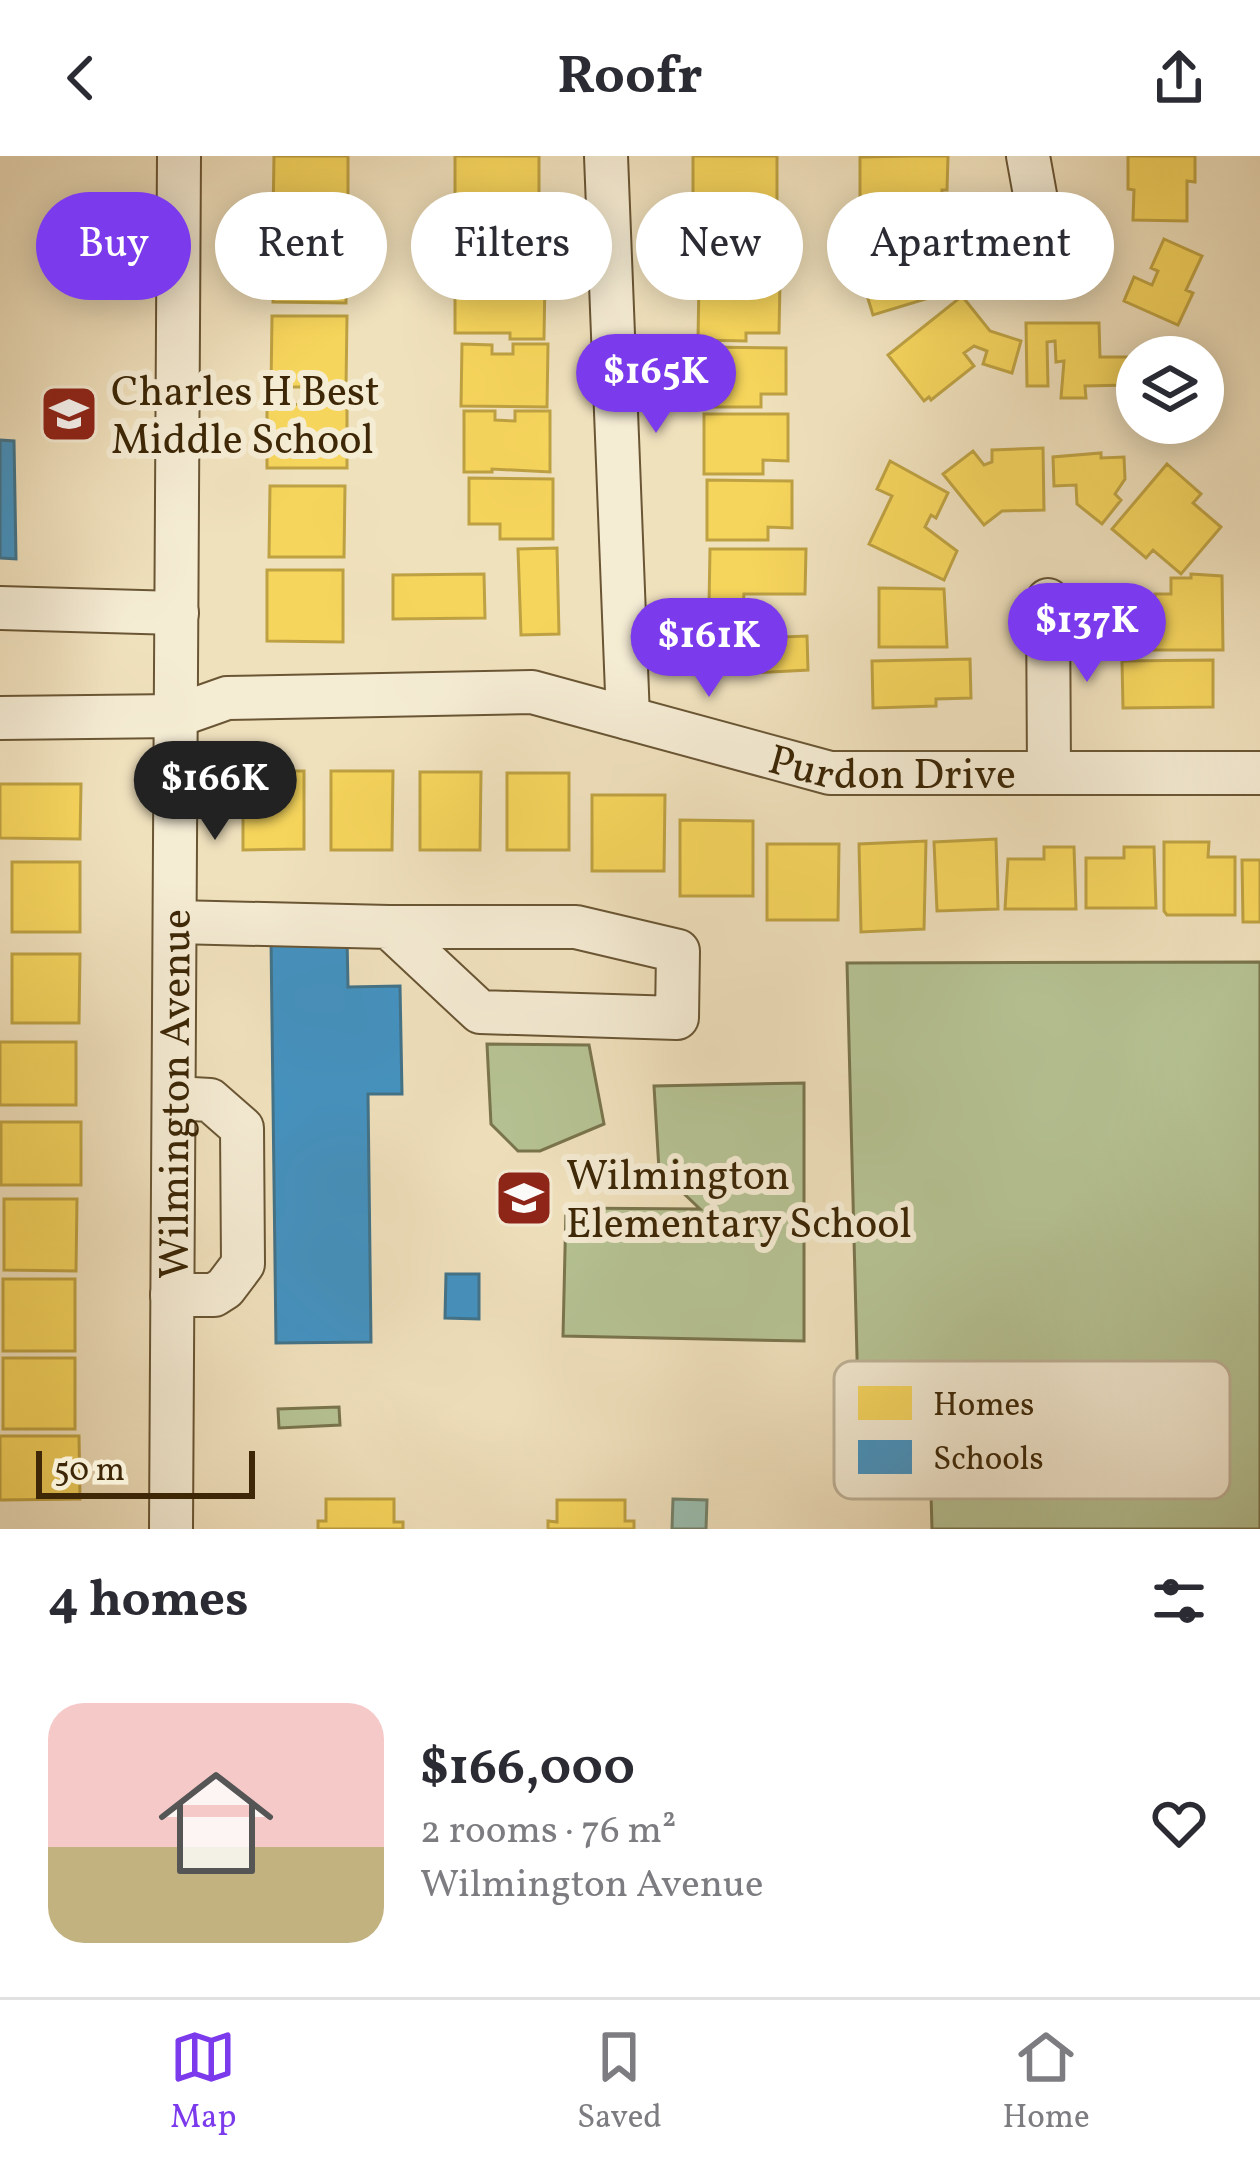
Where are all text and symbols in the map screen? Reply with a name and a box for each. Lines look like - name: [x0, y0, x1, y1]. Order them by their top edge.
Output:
- text: Roofr: [557, 41, 703, 116]
- icon: back: [48, 45, 114, 111]
- icon: share: [1146, 45, 1212, 111]
- chip: Buy: [36, 192, 191, 300]
- chip: Rent: [215, 192, 387, 300]
- chip: Filters: [411, 192, 612, 300]
- chip: New: [636, 192, 803, 300]
- chip: Apartment: [827, 192, 1114, 300]
- pin: $165K: [572, 334, 740, 436]
- map controls: [1116, 336, 1224, 444]
- button: layers: [1116, 336, 1224, 444]
- text: $165K: [603, 346, 709, 400]
- place label: Charles H Best Middle School: [111, 365, 380, 472]
- school or university icon: Charles H Best Middle School: [38, 383, 100, 445]
- pin: $137K: [1003, 583, 1171, 685]
- text: $137K: [1035, 595, 1139, 649]
- pin: $161K: [625, 598, 793, 700]
- text: $161K: [658, 610, 760, 664]
- street label: Purdon Drive: [761, 733, 1016, 807]
- pin: $166K: [131, 741, 299, 843]
- text: $166K: [161, 753, 269, 807]
- street label: Wilmington Avenue: [147, 909, 209, 1279]
- place label: Wilmington Elementary School: [566, 1149, 912, 1256]
- school or university icon: Wilmington Elementary School: [493, 1167, 555, 1229]
- legend: [834, 1361, 1230, 1499]
- text: Homes: [933, 1384, 1034, 1430]
- text: Schools: [933, 1438, 1044, 1484]
- scale bar: [36, 1445, 255, 1498]
- text: 50 m: [54, 1449, 125, 1495]
- text: 4 homes: [48, 1566, 249, 1637]
- icon: filters: [1146, 1568, 1212, 1634]
- text: $166,000: [420, 1734, 635, 1805]
- icon: home: [144, 1751, 288, 1895]
- icon: heart: [1146, 1790, 1212, 1856]
- text: 2 rooms · 76 m²: [420, 1805, 676, 1859]
- text: Wilmington Avenue: [420, 1859, 764, 1913]
- tab: Map: [170, 2024, 236, 2142]
- tab: Saved: [577, 2024, 662, 2142]
- tab: Home: [1002, 2024, 1090, 2142]

